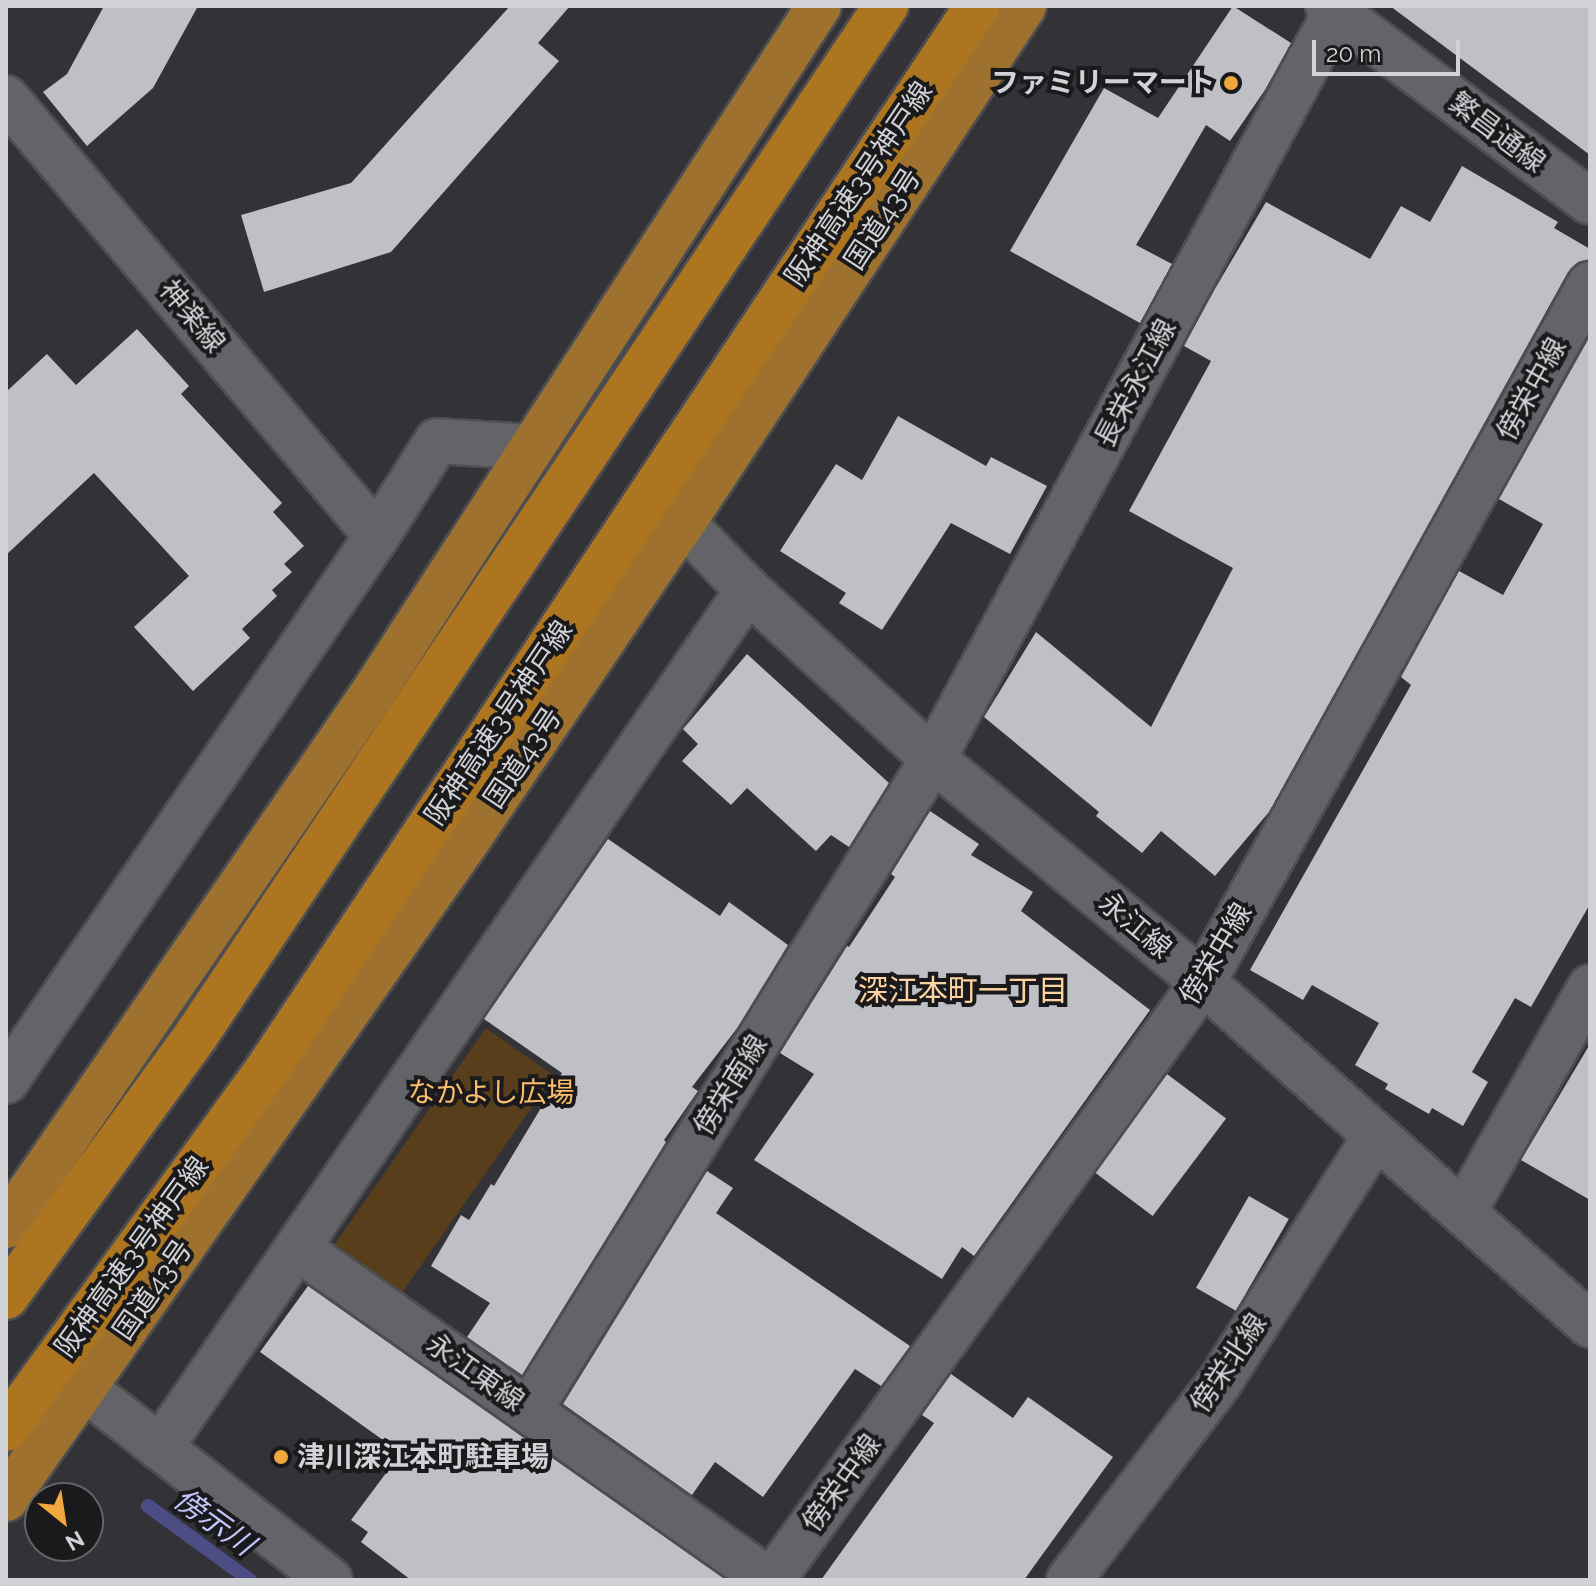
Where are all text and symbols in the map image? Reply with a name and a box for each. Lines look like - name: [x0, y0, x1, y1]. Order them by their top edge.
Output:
- scale bar: [1316, 24, 1464, 74]
- text: 20 m: [1326, 39, 1381, 68]
- place label: ファミリーマート: [991, 66, 1215, 100]
- marker: ファミリーマート: [1222, 74, 1240, 92]
- street label: 阪神高速3号神戸線: [778, 76, 940, 292]
- street label: 繁昌通線: [1442, 86, 1552, 180]
- street label: 国道43号: [838, 162, 928, 276]
- street label: 神楽線: [152, 274, 232, 360]
- street label: 長栄永江線: [1088, 313, 1184, 453]
- street label: 傍栄中線: [1490, 332, 1574, 446]
- street label: 阪神高速3号神戸線: [418, 615, 580, 831]
- street label: 国道43号: [477, 701, 569, 815]
- street label: 永江線: [1092, 886, 1178, 966]
- street label: 傍栄中線: [1173, 897, 1259, 1011]
- district label: 深江本町一丁目: [858, 973, 1068, 1009]
- street label: 傍栄南線: [687, 1029, 775, 1141]
- park label: なかよし広場: [407, 1076, 575, 1110]
- street label: 阪神高速3号神戸線: [48, 1150, 216, 1364]
- street label: 国道43号: [106, 1234, 200, 1346]
- street label: 傍栄北線: [1184, 1307, 1274, 1419]
- street label: 永江東線: [419, 1327, 531, 1419]
- street label: 傍栄中線: [795, 1428, 889, 1538]
- place label: 津川深江本町駐車場: [297, 1440, 549, 1474]
- marker: 津川深江本町駐車場: [272, 1448, 290, 1466]
- water label: 傍示川: [167, 1481, 261, 1563]
- north arrow: [24, 1482, 104, 1562]
- text: N: [61, 1526, 89, 1557]

